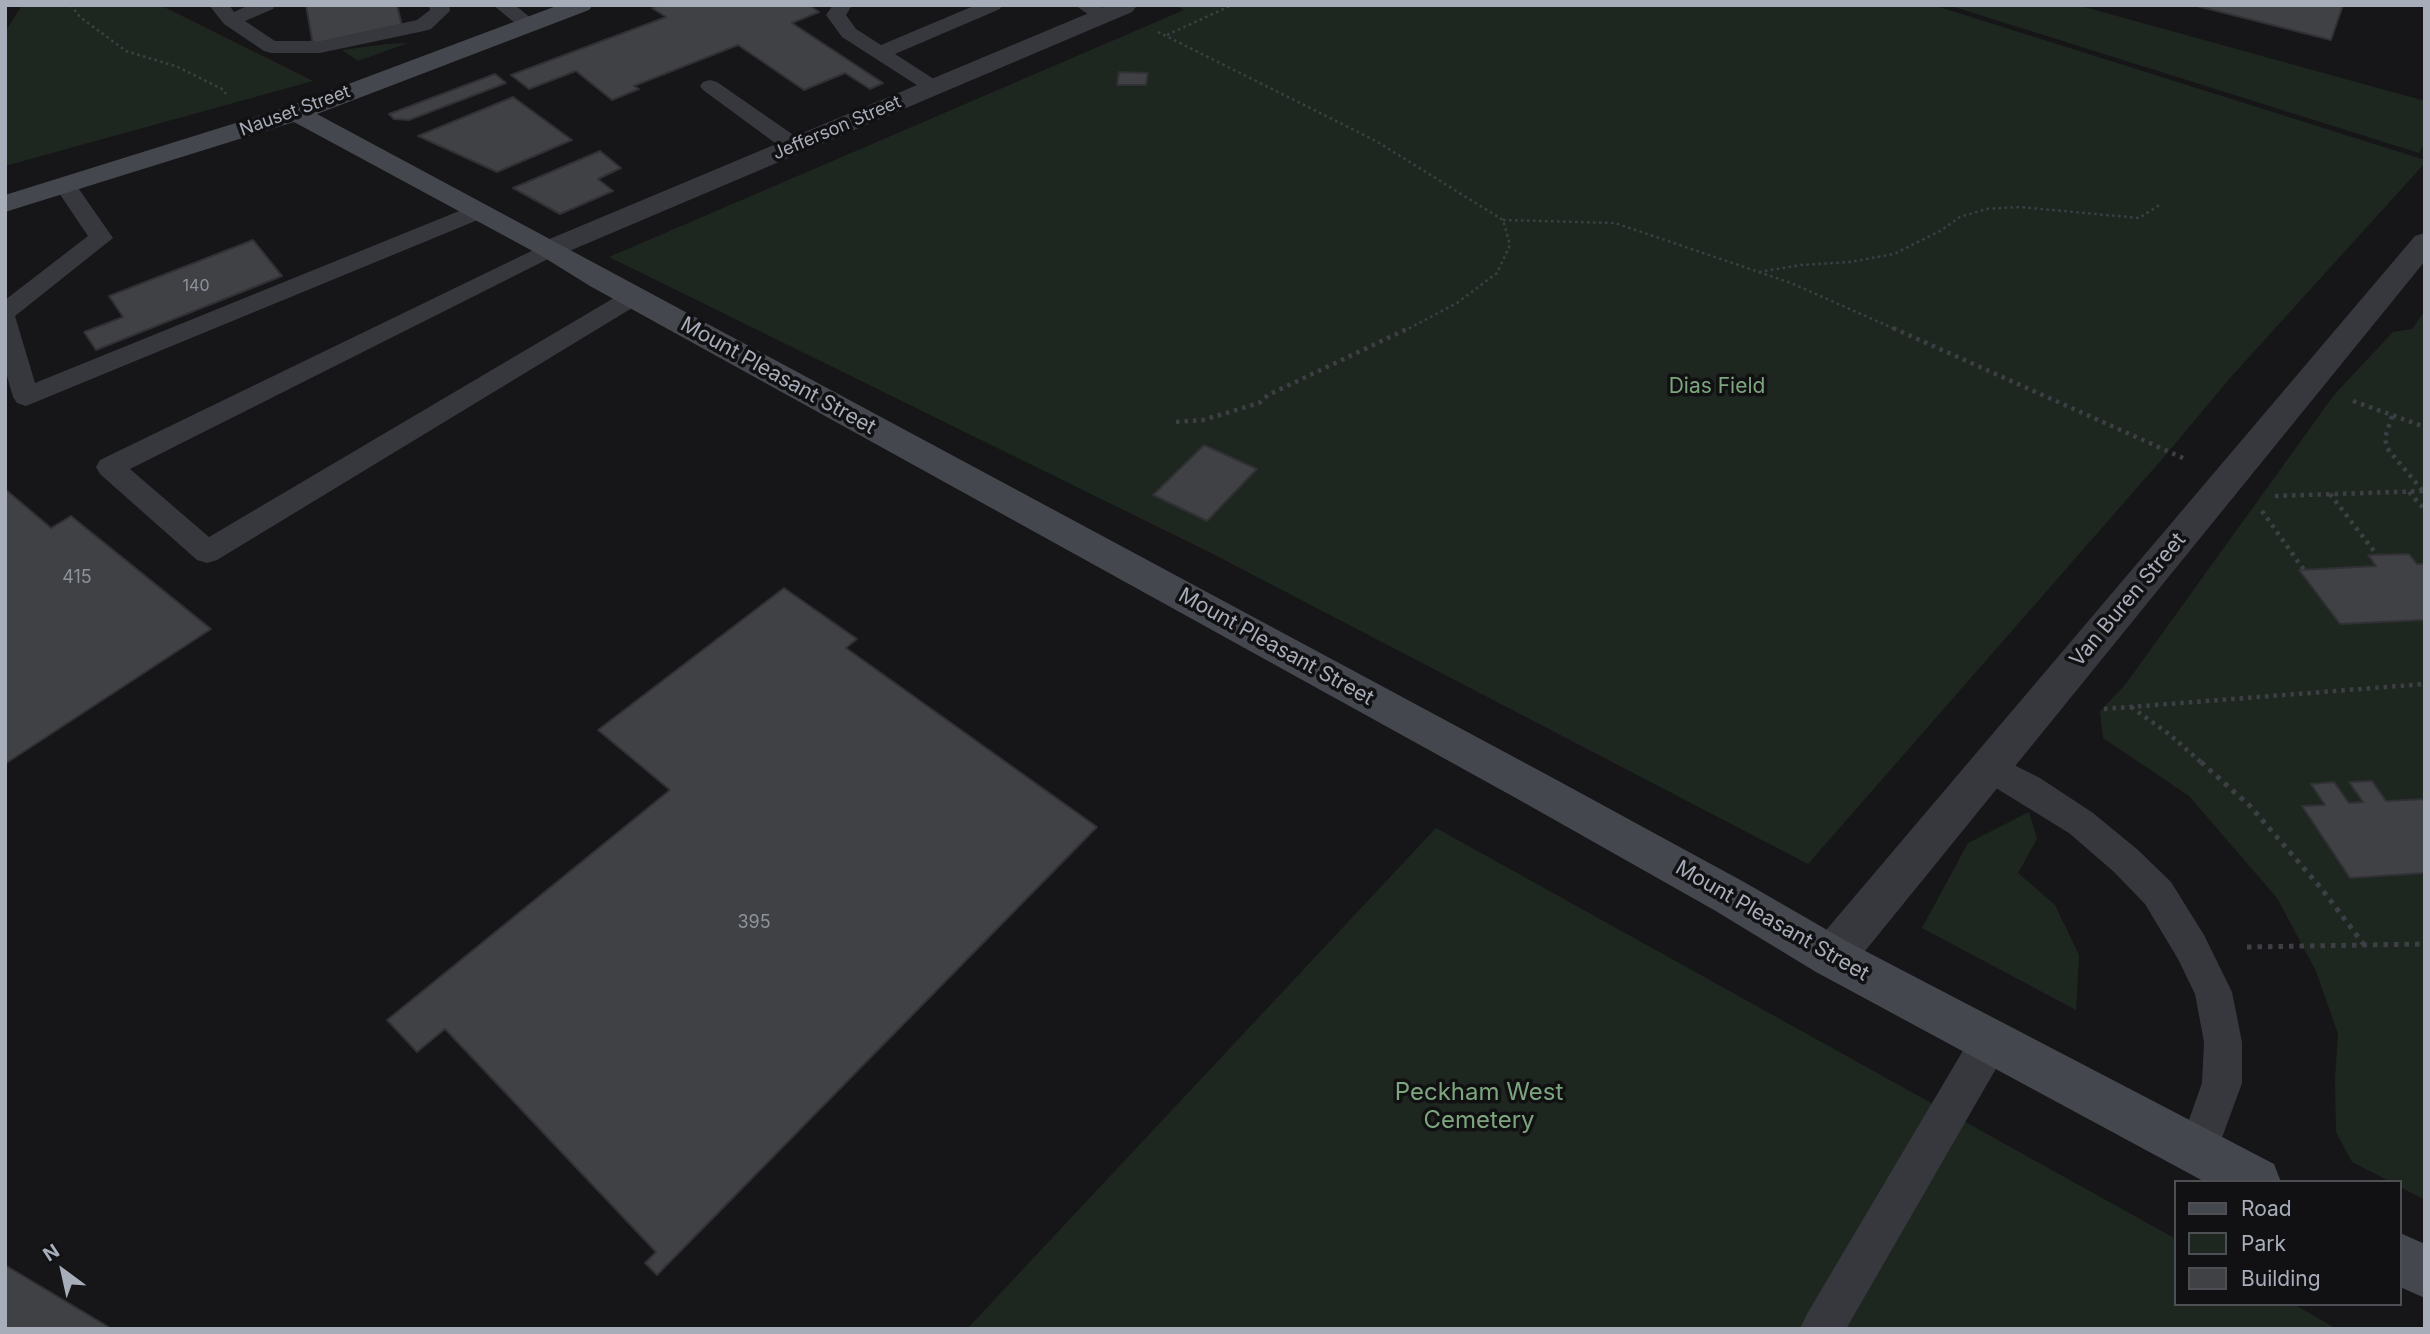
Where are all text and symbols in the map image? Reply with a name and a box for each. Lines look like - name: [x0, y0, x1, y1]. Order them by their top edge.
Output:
- street label: Nauset Street: [237, 81, 353, 141]
- street label: Jefferson Street: [770, 91, 904, 165]
- house number: 140: [183, 276, 209, 296]
- street label: Mount Pleasant Street: [676, 312, 880, 440]
- park label: Dias Field: [1669, 374, 1765, 400]
- street label: Van Buren Street: [2065, 528, 2191, 672]
- house number: 415: [62, 567, 92, 589]
- street label: Mount Pleasant Street: [1174, 583, 1378, 711]
- street label: Mount Pleasant Street: [1671, 855, 1873, 987]
- house number: 395: [737, 912, 771, 934]
- park label: Peckham West Cemetery: [1395, 1079, 1563, 1135]
- legend: [2174, 1180, 2402, 1306]
- text: Road: [2241, 1196, 2292, 1221]
- text: Park: [2241, 1231, 2286, 1256]
- north arrow: [28, 1236, 98, 1306]
- text: N: [39, 1239, 64, 1267]
- text: Building: [2241, 1266, 2321, 1291]

